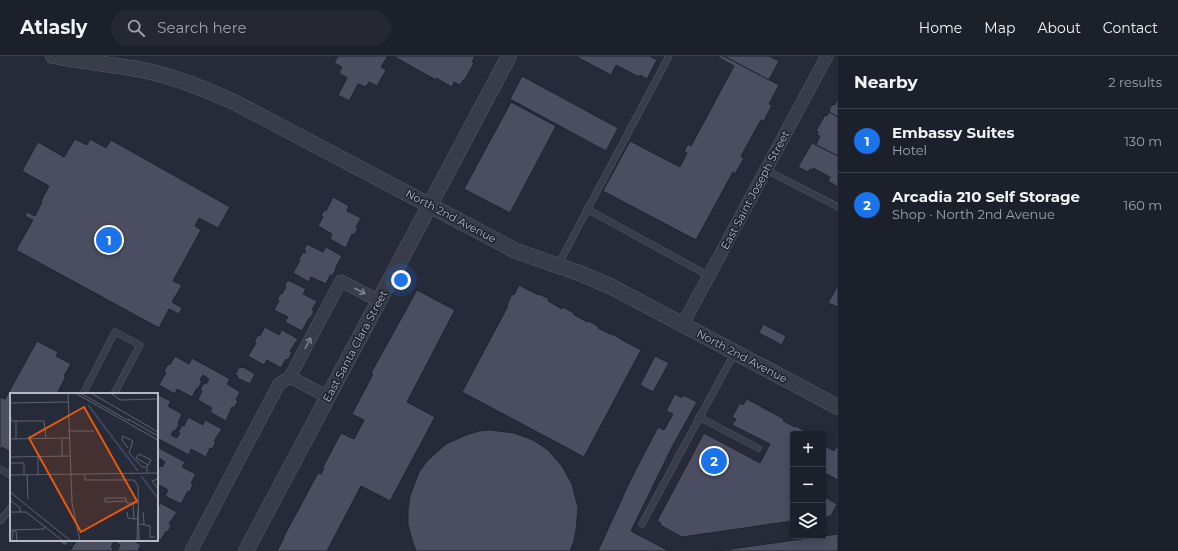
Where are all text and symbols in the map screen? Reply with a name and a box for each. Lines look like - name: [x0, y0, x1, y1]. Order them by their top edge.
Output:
- search box: [111, 10, 391, 46]
- text: Atlasly: [20, 16, 87, 39]
- icon: search: [125, 17, 147, 39]
- text: Search here: [157, 18, 247, 37]
- text: Home: [919, 19, 962, 37]
- text: Map: [984, 19, 1015, 37]
- text: About: [1037, 19, 1081, 37]
- text: Contact: [1103, 19, 1158, 37]
- text: Nearby: [854, 72, 918, 92]
- text: 2 results: [1108, 74, 1162, 90]
- text: Embassy Suites: [892, 123, 1015, 142]
- street label: East Saint Joseph Street: [718, 128, 793, 252]
- text: 1: [864, 133, 870, 149]
- text: 130 m: [1124, 133, 1162, 149]
- text: Hotel: [892, 142, 927, 158]
- street label: North 2nd Avenue: [403, 186, 499, 246]
- text: Arcadia 210 Self Storage: [892, 187, 1080, 206]
- text: 2: [863, 197, 871, 213]
- text: 160 m: [1124, 197, 1162, 213]
- text: Shop · North 2nd Avenue: [892, 206, 1055, 222]
- pin: 1: [96, 225, 122, 255]
- your location: [391, 270, 411, 290]
- street label: East Santa Clara Street: [320, 287, 391, 404]
- one-way arrow: [354, 288, 366, 295]
- street label: North 2nd Avenue: [694, 326, 790, 386]
- one-way arrow: [305, 337, 312, 349]
- inset map: [10, 393, 158, 541]
- map controls: [790, 431, 826, 539]
- button: +: [790, 431, 826, 467]
- pin: 2: [701, 446, 727, 476]
- button: −: [790, 467, 826, 503]
- button: layers: [790, 503, 826, 539]

